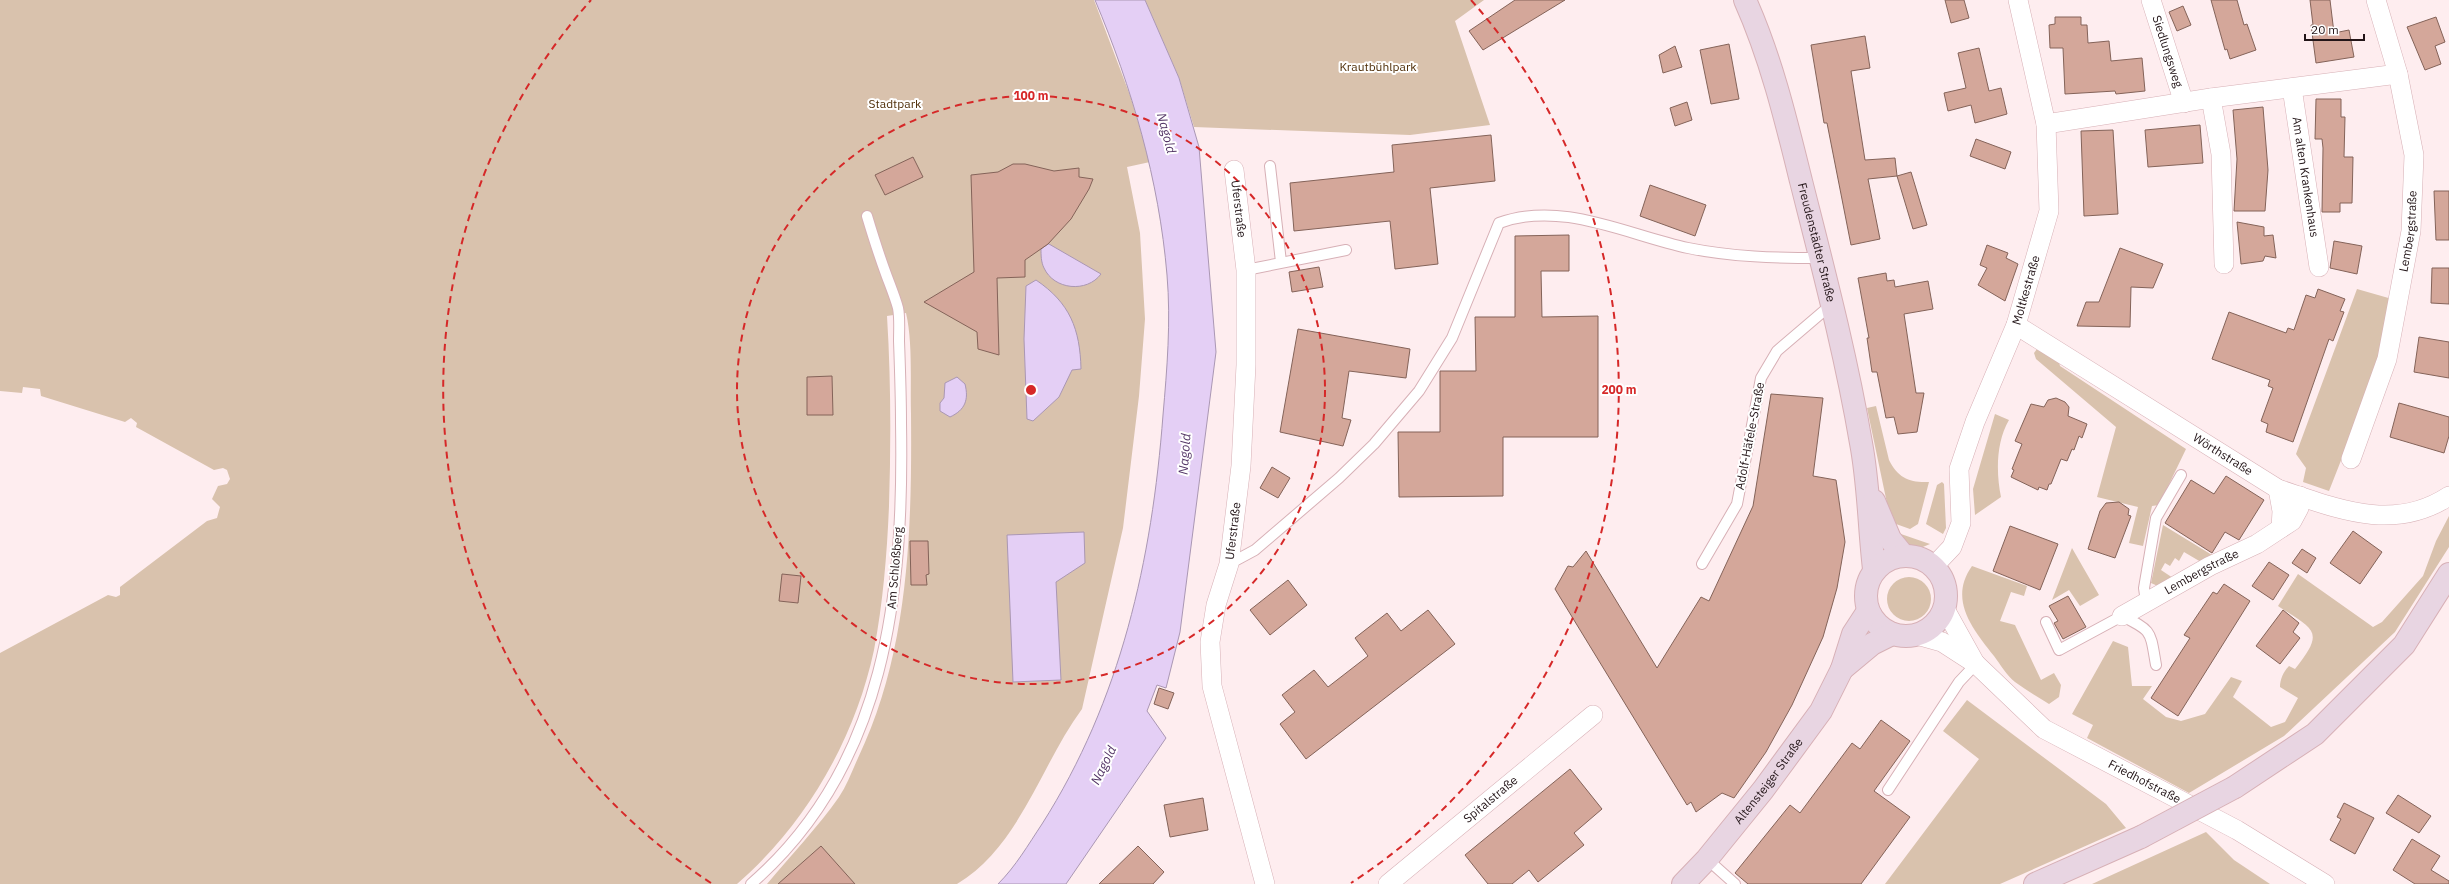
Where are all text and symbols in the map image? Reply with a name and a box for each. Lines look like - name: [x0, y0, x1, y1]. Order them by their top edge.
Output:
- street label: Siedlungsweg: [2149, 13, 2187, 90]
- scale bar: [2305, 16, 2364, 42]
- text: 20 m: [2311, 22, 2339, 37]
- park label: Krautbühlpark: [1339, 59, 1417, 74]
- text: 100 m: [1013, 88, 1049, 103]
- park label: Stadtpark: [869, 96, 922, 111]
- water label: Nagold: [1153, 111, 1180, 156]
- street label: Am alten Krankenhaus: [2289, 116, 2322, 238]
- street label: Uferstraße: [1228, 179, 1250, 239]
- street label: Freudenstädter Straße: [1795, 181, 1839, 304]
- street label: Lembergstraße: [2395, 190, 2420, 273]
- street label: Moltkestraße: [2008, 253, 2043, 327]
- street label: Adolf-Häfele-Straße: [1732, 380, 1767, 491]
- text: 200 m: [1601, 382, 1637, 397]
- centre of rings: [1024, 383, 1038, 397]
- street label: Wörthstraße: [2190, 430, 2256, 479]
- water label: Nagold: [1175, 432, 1194, 475]
- street label: Uferstraße: [1222, 501, 1244, 561]
- street label: Am Schloßberg: [883, 526, 906, 610]
- street label: Lembergstraße: [2161, 546, 2241, 597]
- street label: Altensteiger Straße: [1730, 734, 1806, 827]
- water label: Nagold: [1087, 743, 1120, 787]
- street label: Friedhofstraße: [2106, 756, 2184, 807]
- street label: Spitalstraße: [1460, 772, 1521, 826]

